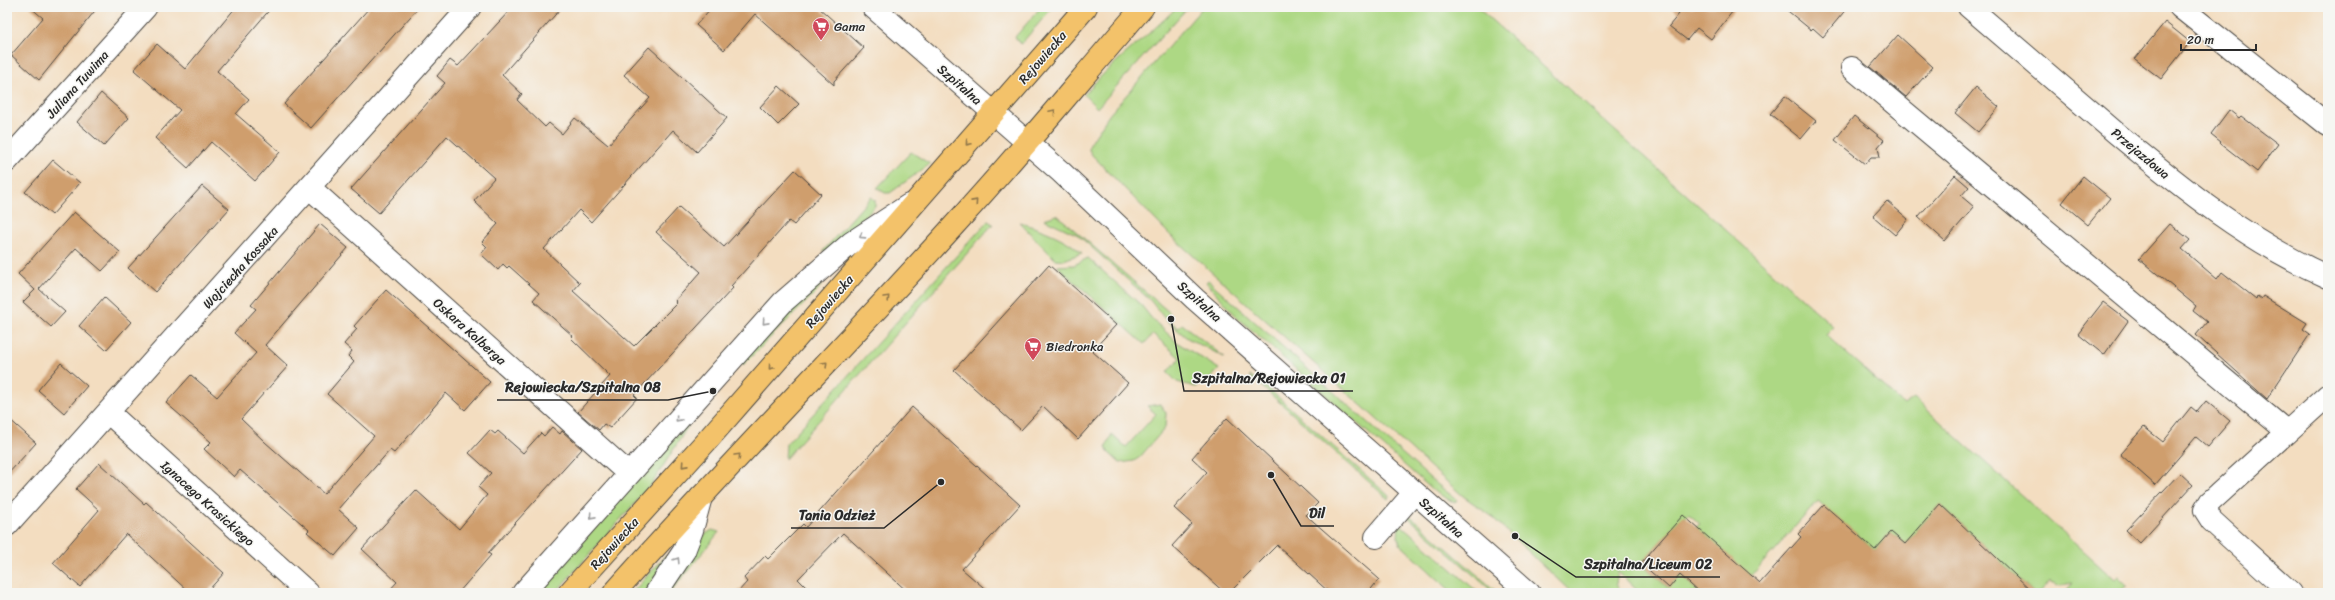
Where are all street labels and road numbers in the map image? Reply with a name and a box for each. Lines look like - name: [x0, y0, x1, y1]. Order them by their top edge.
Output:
- street label: Rejowiecka: [1013, 25, 1073, 89]
- street label: Juliana Tuwima: [39, 44, 115, 125]
- street label: Szpitalna: [932, 58, 988, 111]
- street label: Przejazdowa: [2106, 122, 2176, 185]
- street label: Wojciecha Kossaka: [197, 220, 284, 314]
- street label: Rejowiecka: [800, 269, 860, 333]
- street label: Szpitalna: [1172, 275, 1228, 328]
- street label: Oskara Kolberga: [428, 292, 512, 371]
- street label: Ignacego Krasickiego: [155, 454, 260, 552]
- street label: Szpitalna: [1414, 491, 1470, 544]
- street label: Rejowiecka: [584, 511, 645, 575]

